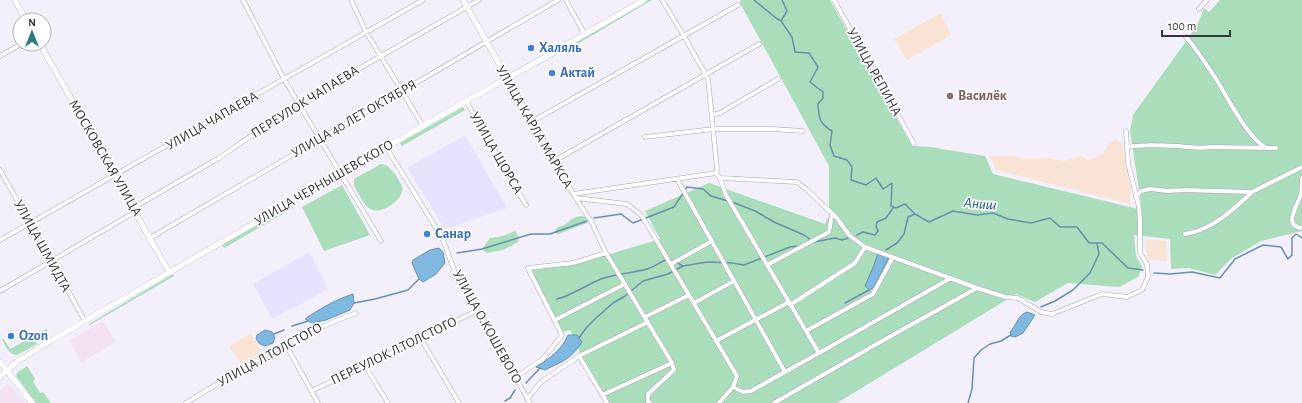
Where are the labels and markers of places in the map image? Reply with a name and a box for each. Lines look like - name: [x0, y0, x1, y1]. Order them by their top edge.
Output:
- place label: Халяль: [539, 41, 582, 55]
- marker: Халяль: [526, 43, 536, 53]
- place label: Актай: [560, 66, 595, 80]
- marker: Актай: [547, 68, 557, 78]
- place label: Василёк: [958, 89, 1007, 103]
- marker: Василёк: [945, 91, 955, 101]
- place label: Санар: [435, 227, 471, 241]
- marker: Санар: [422, 229, 432, 239]
- place label: Ozon: [19, 329, 48, 343]
- marker: Ozon: [6, 331, 16, 341]

